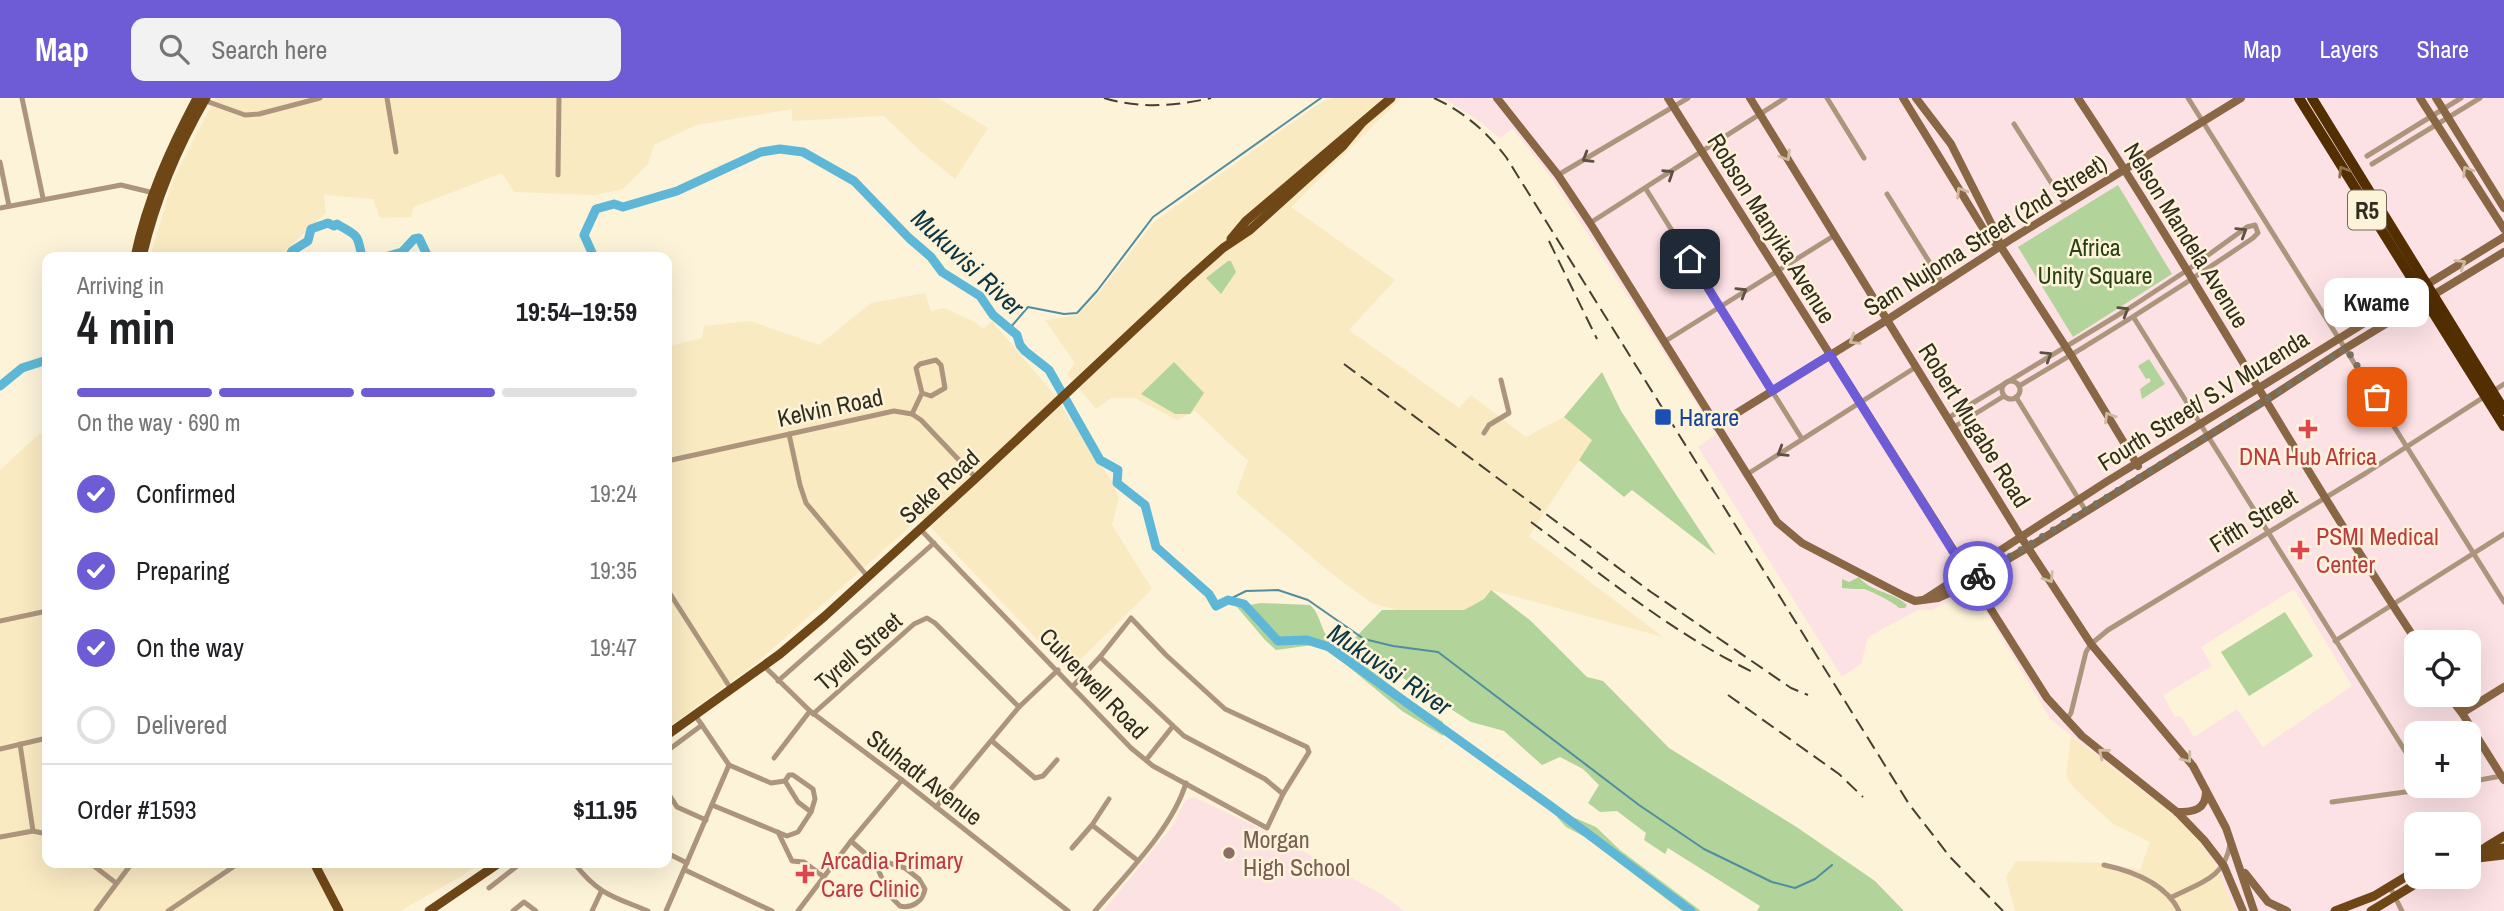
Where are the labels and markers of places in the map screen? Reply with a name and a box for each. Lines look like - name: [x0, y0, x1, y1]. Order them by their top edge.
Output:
- pin: [1660, 229, 1720, 289]
- callout: Kwame: [2324, 278, 2430, 327]
- pin: [2347, 367, 2407, 427]
- place label: Harare: [1679, 401, 1739, 433]
- marker: Harare: [1653, 407, 1673, 427]
- marker: DNA Hub Africa: [2298, 419, 2318, 439]
- place label: DNA Hub Africa: [2239, 440, 2377, 472]
- place label: PSMI Medical Center: [2316, 520, 2439, 580]
- marker: PSMI Medical Center: [2290, 540, 2310, 560]
- place label: Morgan High School: [1243, 823, 1350, 883]
- place label: Arcadia Primary Care Clinic: [820, 844, 963, 904]
- marker: Morgan High School: [1221, 845, 1237, 861]
- marker: Arcadia Primary Care Clinic: [795, 864, 815, 884]

